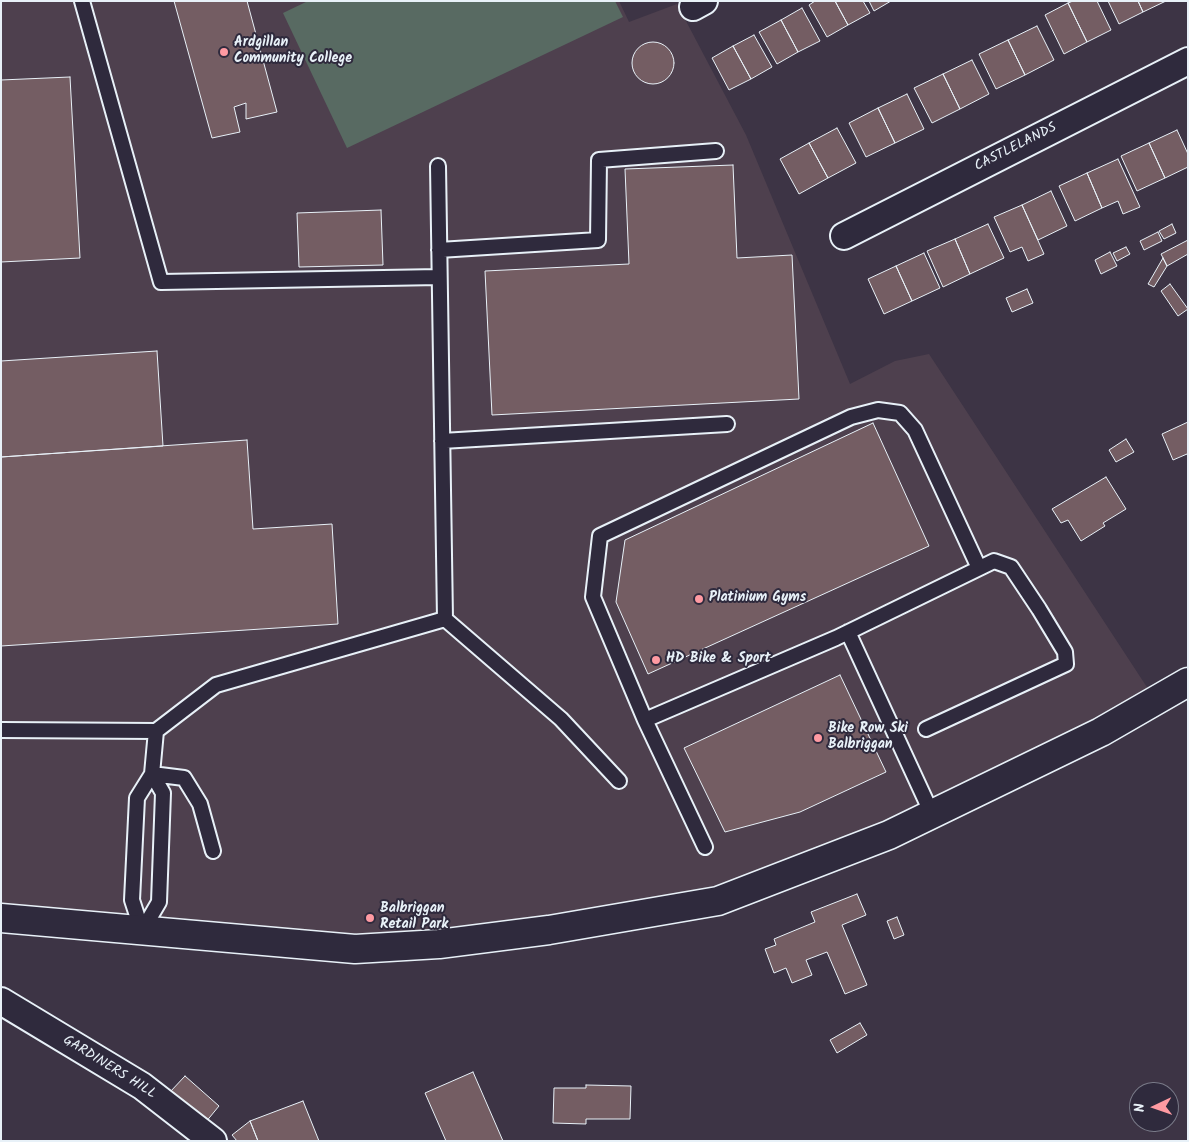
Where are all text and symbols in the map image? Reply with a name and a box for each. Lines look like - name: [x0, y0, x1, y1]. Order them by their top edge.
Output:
- place label: Ardgillan Community College: [234, 36, 352, 68]
- marker: Ardgillan Community College: [218, 46, 230, 58]
- street label: CASTLELANDS: [972, 120, 1060, 176]
- place label: Platinium Gyms: [709, 591, 806, 607]
- marker: Platinium Gyms: [693, 593, 705, 605]
- place label: HD Bike & Sport: [666, 652, 771, 668]
- marker: HD Bike & Sport: [650, 654, 662, 666]
- place label: Bike Row Ski Balbriggan: [828, 722, 908, 754]
- marker: Bike Row Ski Balbriggan: [812, 732, 824, 744]
- place label: Balbriggan Retail Park: [380, 902, 448, 934]
- marker: Balbriggan Retail Park: [364, 912, 376, 924]
- street label: GARDINERS HILL: [59, 1033, 159, 1103]
- north arrow: [1129, 1082, 1179, 1132]
- text: N: [1129, 1103, 1151, 1113]

